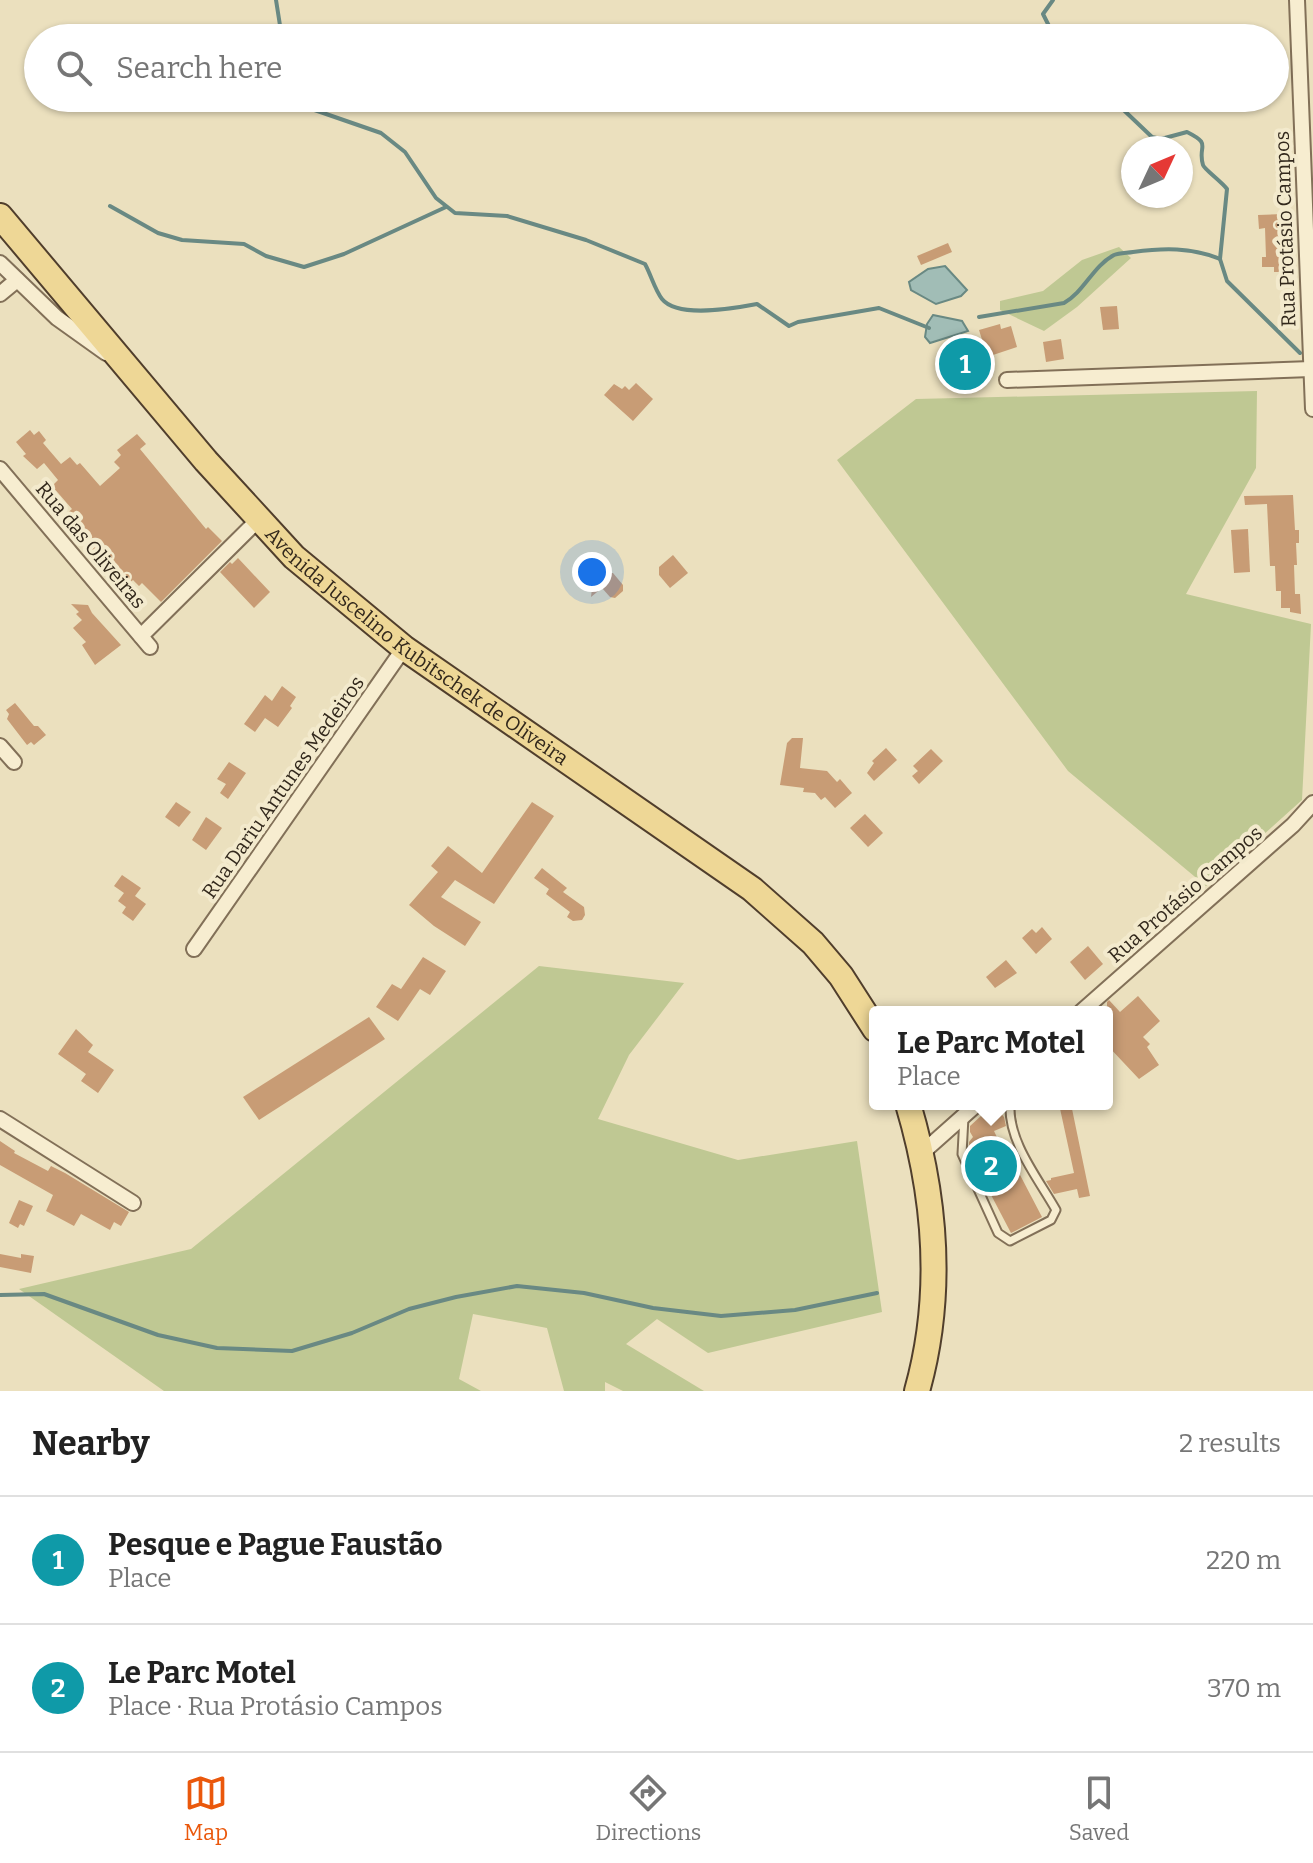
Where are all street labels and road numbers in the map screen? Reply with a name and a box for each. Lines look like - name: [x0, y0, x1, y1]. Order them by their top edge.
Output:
- street label: Rua Protásio Campos: [1270, 131, 1300, 327]
- street label: Rua das Oliveiras: [31, 477, 151, 613]
- street label: Avenida Juscelino Kubitschek de Oliveira: [260, 522, 573, 770]
- street label: Rua Dariu Antunes Medeiros: [197, 671, 369, 903]
- street label: Rua Protásio Campos: [1103, 821, 1267, 967]

